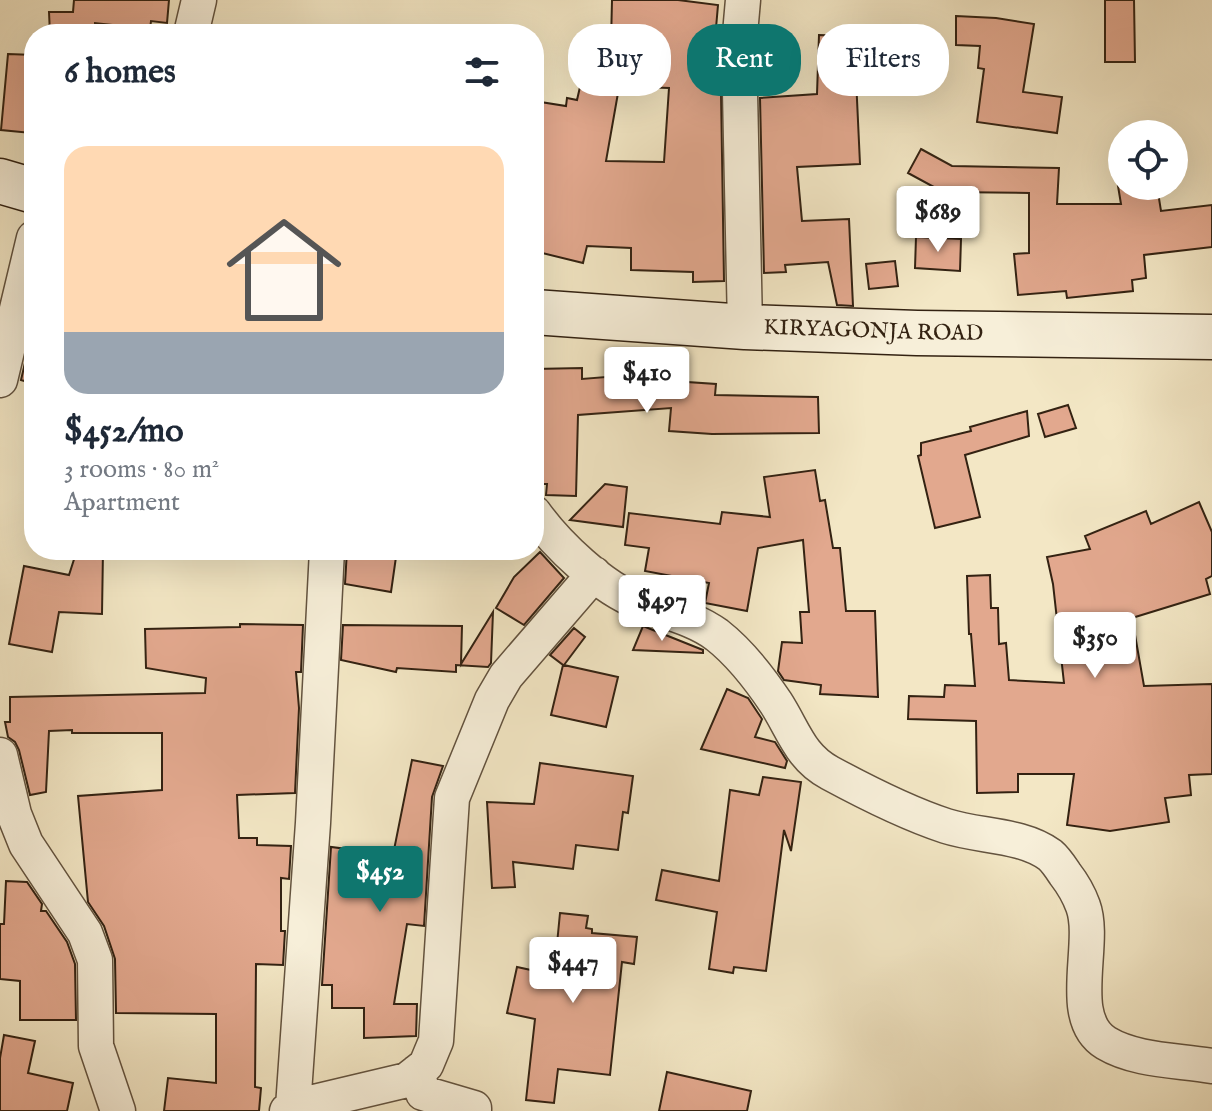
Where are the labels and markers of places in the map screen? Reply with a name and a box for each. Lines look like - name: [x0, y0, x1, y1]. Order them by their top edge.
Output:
- pin: $689: [891, 186, 985, 254]
- pin: $410: [600, 347, 694, 415]
- pin: $497: [615, 575, 709, 643]
- pin: $350: [1048, 612, 1142, 680]
- pin: $452: [333, 846, 427, 914]
- pin: $447: [526, 937, 620, 1005]

